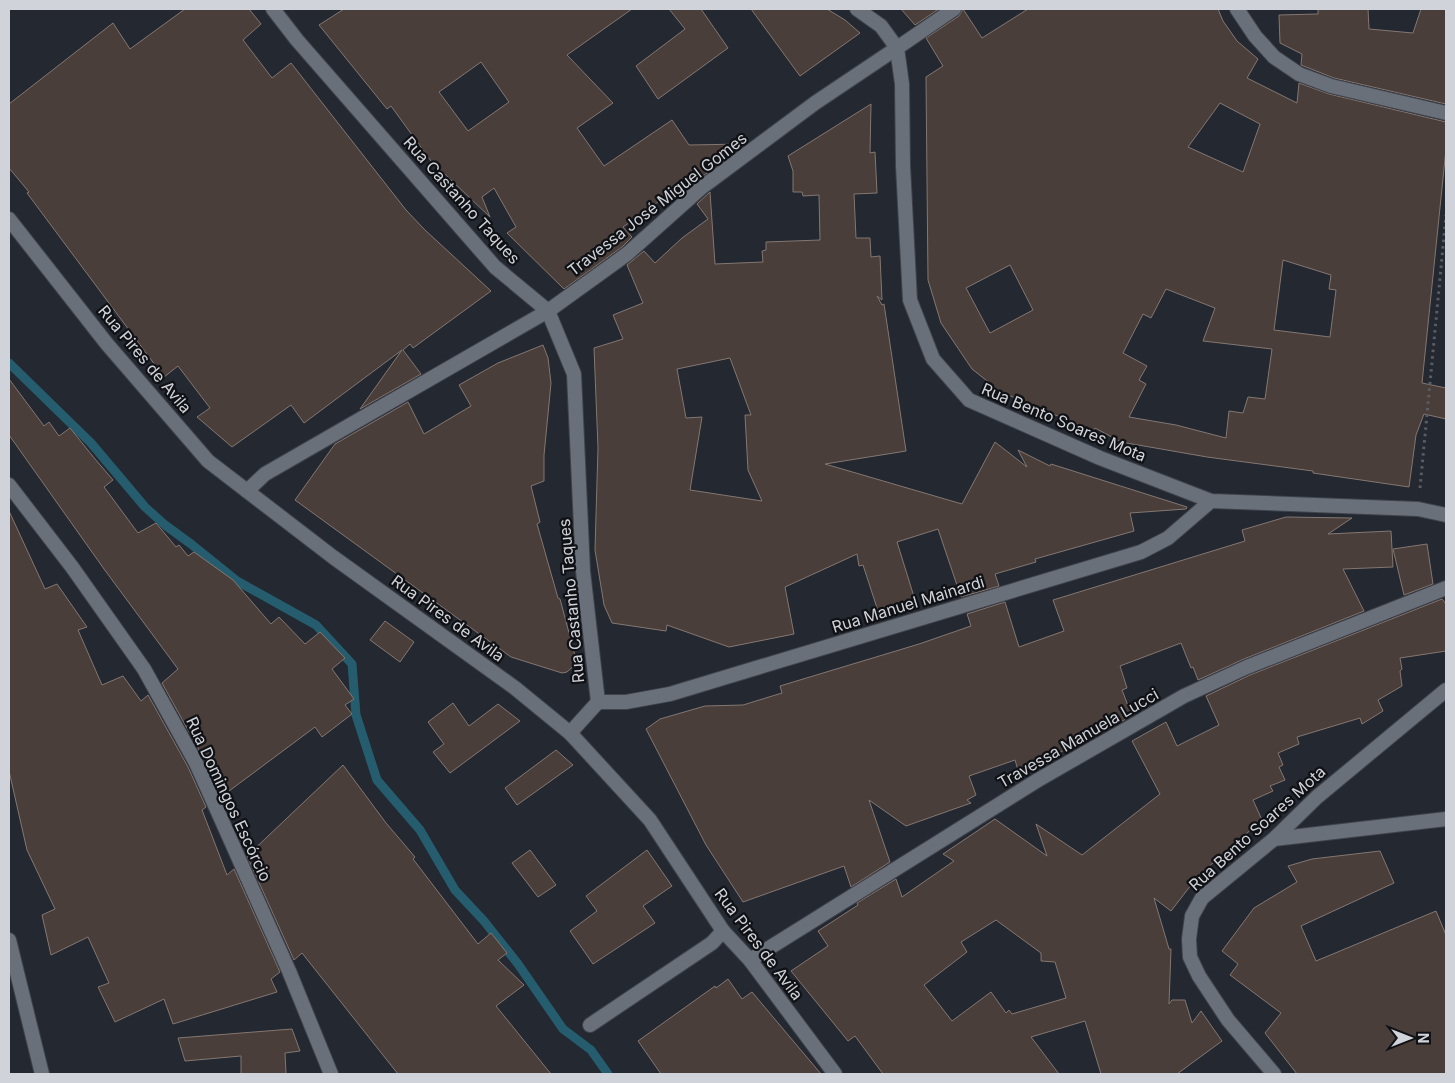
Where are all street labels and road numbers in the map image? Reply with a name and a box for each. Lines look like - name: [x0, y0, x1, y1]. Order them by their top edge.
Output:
- street label: Travessa José Miguel Gomes: [563, 128, 751, 280]
- street label: Rua Castanho Taques: [399, 132, 525, 268]
- street label: Rua Pires de Avila: [94, 301, 196, 417]
- street label: Rua Bento Soares Mota: [979, 378, 1149, 466]
- street label: Rua Castanho Taques: [554, 518, 588, 684]
- street label: Rua Pires de Avila: [388, 570, 508, 666]
- street label: Rua Manuel Mainardi: [829, 571, 987, 637]
- street label: Travessa Manuela Lucci: [994, 684, 1162, 792]
- street label: Rua Domingos Escórcio: [182, 714, 276, 884]
- street label: Rua Bento Soares Mota: [1185, 761, 1329, 895]
- street label: Rua Pires de Avila: [710, 884, 808, 1004]

